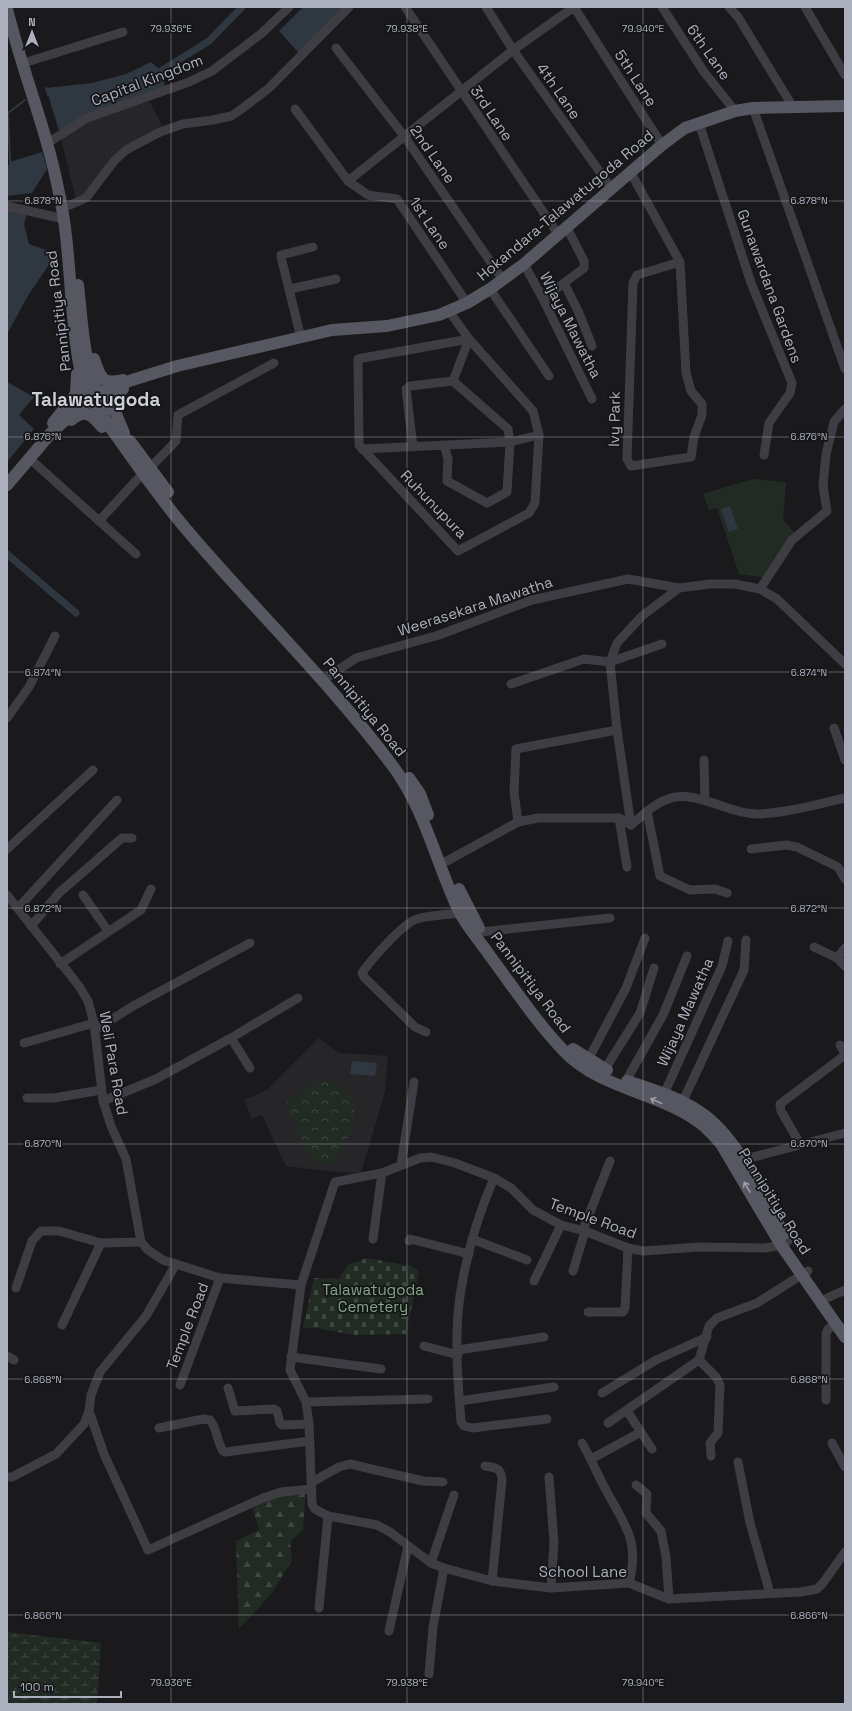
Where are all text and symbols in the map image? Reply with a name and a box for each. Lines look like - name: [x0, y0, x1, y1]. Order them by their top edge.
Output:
- north arrow: [12, 12, 52, 52]
- text: N: [28, 15, 36, 29]
- street label: 6th Lane: [683, 20, 735, 84]
- text: 79.936°E: [150, 22, 192, 35]
- text: 79.938°E: [386, 22, 428, 35]
- text: 79.940°E: [622, 22, 665, 35]
- street label: 5th Lane: [611, 46, 661, 110]
- street label: Capital Kingdom: [88, 50, 206, 110]
- street label: 4th Lane: [533, 59, 585, 123]
- street label: 3rd Lane: [467, 82, 518, 144]
- street label: 2nd Lane: [406, 121, 460, 187]
- street label: Hokandara-Talawatugoda Road: [473, 125, 657, 285]
- street label: 1st Lane: [405, 193, 455, 253]
- text: 6.878°N: [24, 194, 62, 207]
- text: 6.878°N: [790, 194, 828, 207]
- street label: Gunawardana Gardens: [733, 207, 807, 366]
- street label: Pannipitiya Road: [41, 249, 75, 373]
- street label: Wijaya Mawatha: [536, 269, 606, 382]
- district label: Talawatugoda: [32, 387, 160, 412]
- street label: Ivy Park: [604, 391, 624, 447]
- text: 6.876°N: [25, 430, 61, 443]
- text: 6.876°N: [791, 430, 827, 443]
- street label: Ruhunupura: [397, 466, 472, 543]
- street label: Weerasekara Mawatha: [395, 572, 555, 640]
- street label: Pannipitiya Road: [319, 654, 411, 760]
- text: 6.874°N: [25, 666, 61, 679]
- text: 6.874°N: [791, 666, 827, 679]
- text: 6.872°N: [25, 902, 61, 915]
- text: 6.872°N: [791, 902, 827, 915]
- street label: Pannipitiya Road: [487, 928, 575, 1036]
- street label: Wijaya Mawatha: [653, 954, 718, 1069]
- street label: Weli Para Road: [96, 1010, 132, 1116]
- one-way arrow: [650, 1097, 662, 1104]
- text: 6.870°N: [24, 1137, 62, 1150]
- text: 6.870°N: [790, 1137, 828, 1150]
- street label: Pannipitiya Road: [735, 1144, 815, 1258]
- one-way arrow: [742, 1181, 750, 1193]
- street label: Temple Road: [547, 1193, 639, 1243]
- street label: Temple Road: [162, 1280, 212, 1372]
- park label: Talawatugoda Cemetery: [322, 1280, 424, 1316]
- text: 6.868°N: [24, 1373, 62, 1386]
- text: 6.868°N: [790, 1373, 828, 1386]
- street label: School Lane: [539, 1562, 627, 1581]
- text: 6.866°N: [24, 1609, 62, 1622]
- text: 6.866°N: [790, 1609, 828, 1622]
- scale bar: [14, 1673, 121, 1699]
- text: 79.936°E: [150, 1676, 192, 1689]
- text: 79.938°E: [386, 1676, 428, 1689]
- text: 79.940°E: [622, 1676, 665, 1689]
- text: 100 m: [20, 1679, 54, 1695]

